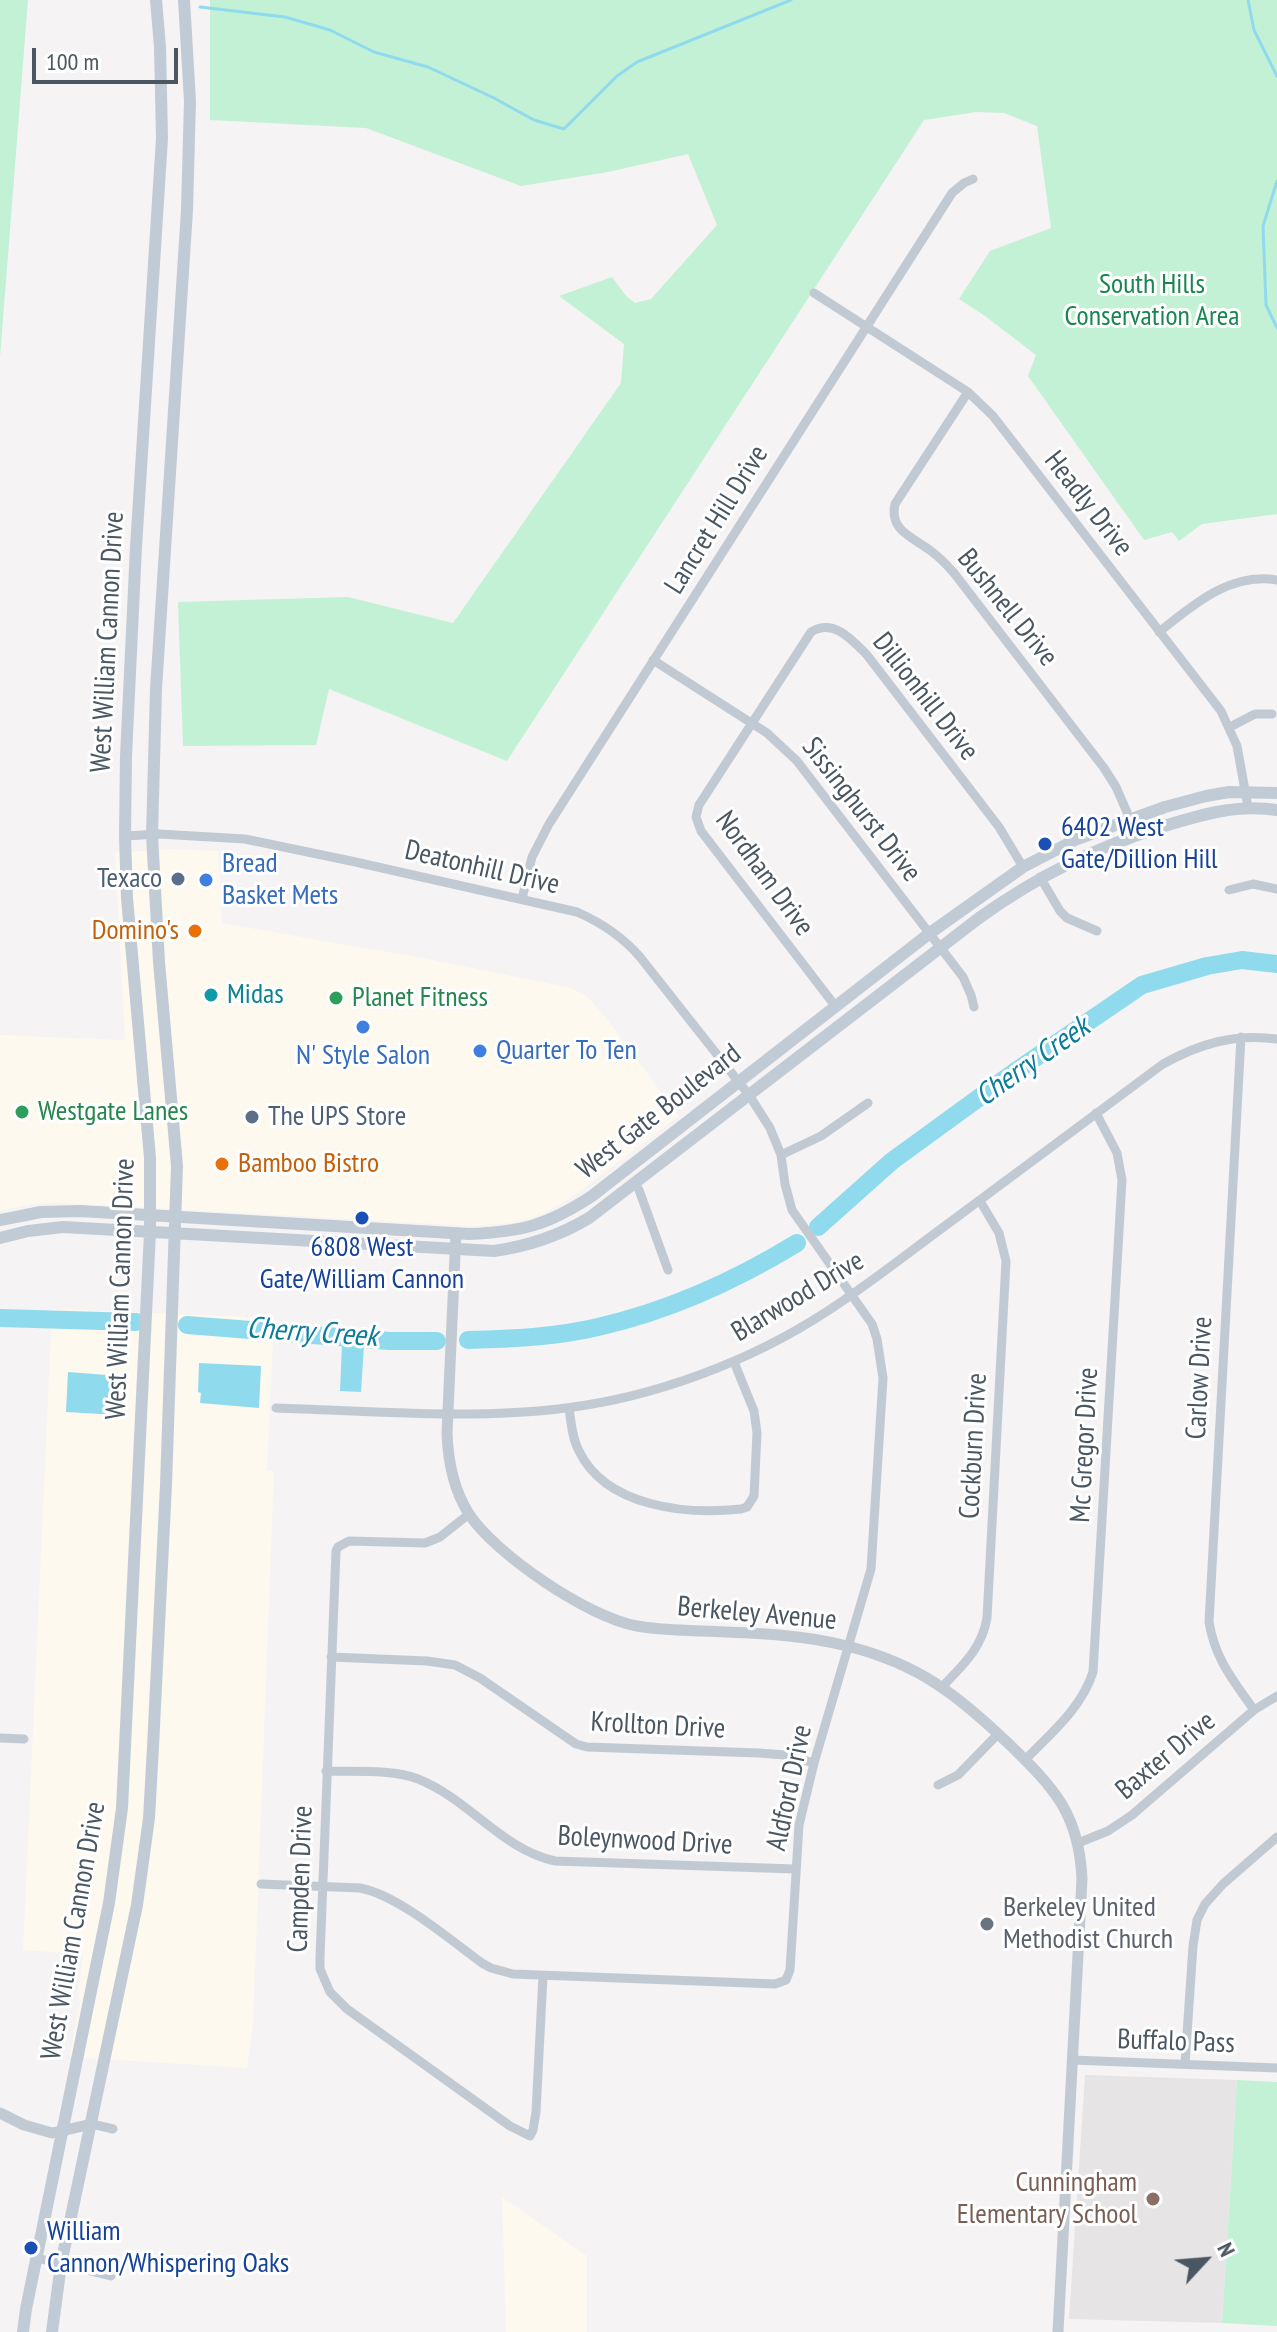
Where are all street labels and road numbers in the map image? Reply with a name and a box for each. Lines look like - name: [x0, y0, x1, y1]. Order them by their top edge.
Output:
- street label: Lancret Hill Drive: [658, 440, 776, 600]
- street label: Headly Drive: [1037, 445, 1139, 563]
- street label: West William Cannon Drive: [84, 511, 132, 773]
- street label: Bushnell Drive: [950, 543, 1064, 673]
- street label: Dillionhill Drive: [865, 627, 985, 767]
- street label: Sissinghurst Drive: [794, 731, 928, 889]
- street label: Nordham Drive: [708, 805, 820, 943]
- street label: Deatonhill Drive: [401, 834, 563, 902]
- street label: West Gate Boulevard: [570, 1037, 748, 1187]
- street label: West William Cannon Drive: [100, 1158, 142, 1420]
- street label: Blarwood Drive: [726, 1244, 870, 1350]
- street label: Carlow Drive: [1180, 1316, 1220, 1440]
- street label: Mc Gregor Drive: [1064, 1367, 1106, 1523]
- street label: Cockburn Drive: [953, 1372, 995, 1520]
- street label: Berkeley Avenue: [676, 1590, 838, 1638]
- street label: Baxter Drive: [1109, 1705, 1223, 1807]
- street label: Krollton Drive: [590, 1706, 726, 1746]
- street label: Aldford Drive: [760, 1722, 820, 1854]
- street label: West William Cannon Drive: [35, 1799, 113, 2063]
- street label: Campden Drive: [282, 1805, 320, 1953]
- street label: Boleynwood Drive: [557, 1820, 733, 1862]
- street label: Buffalo Pass: [1117, 2023, 1235, 2061]

